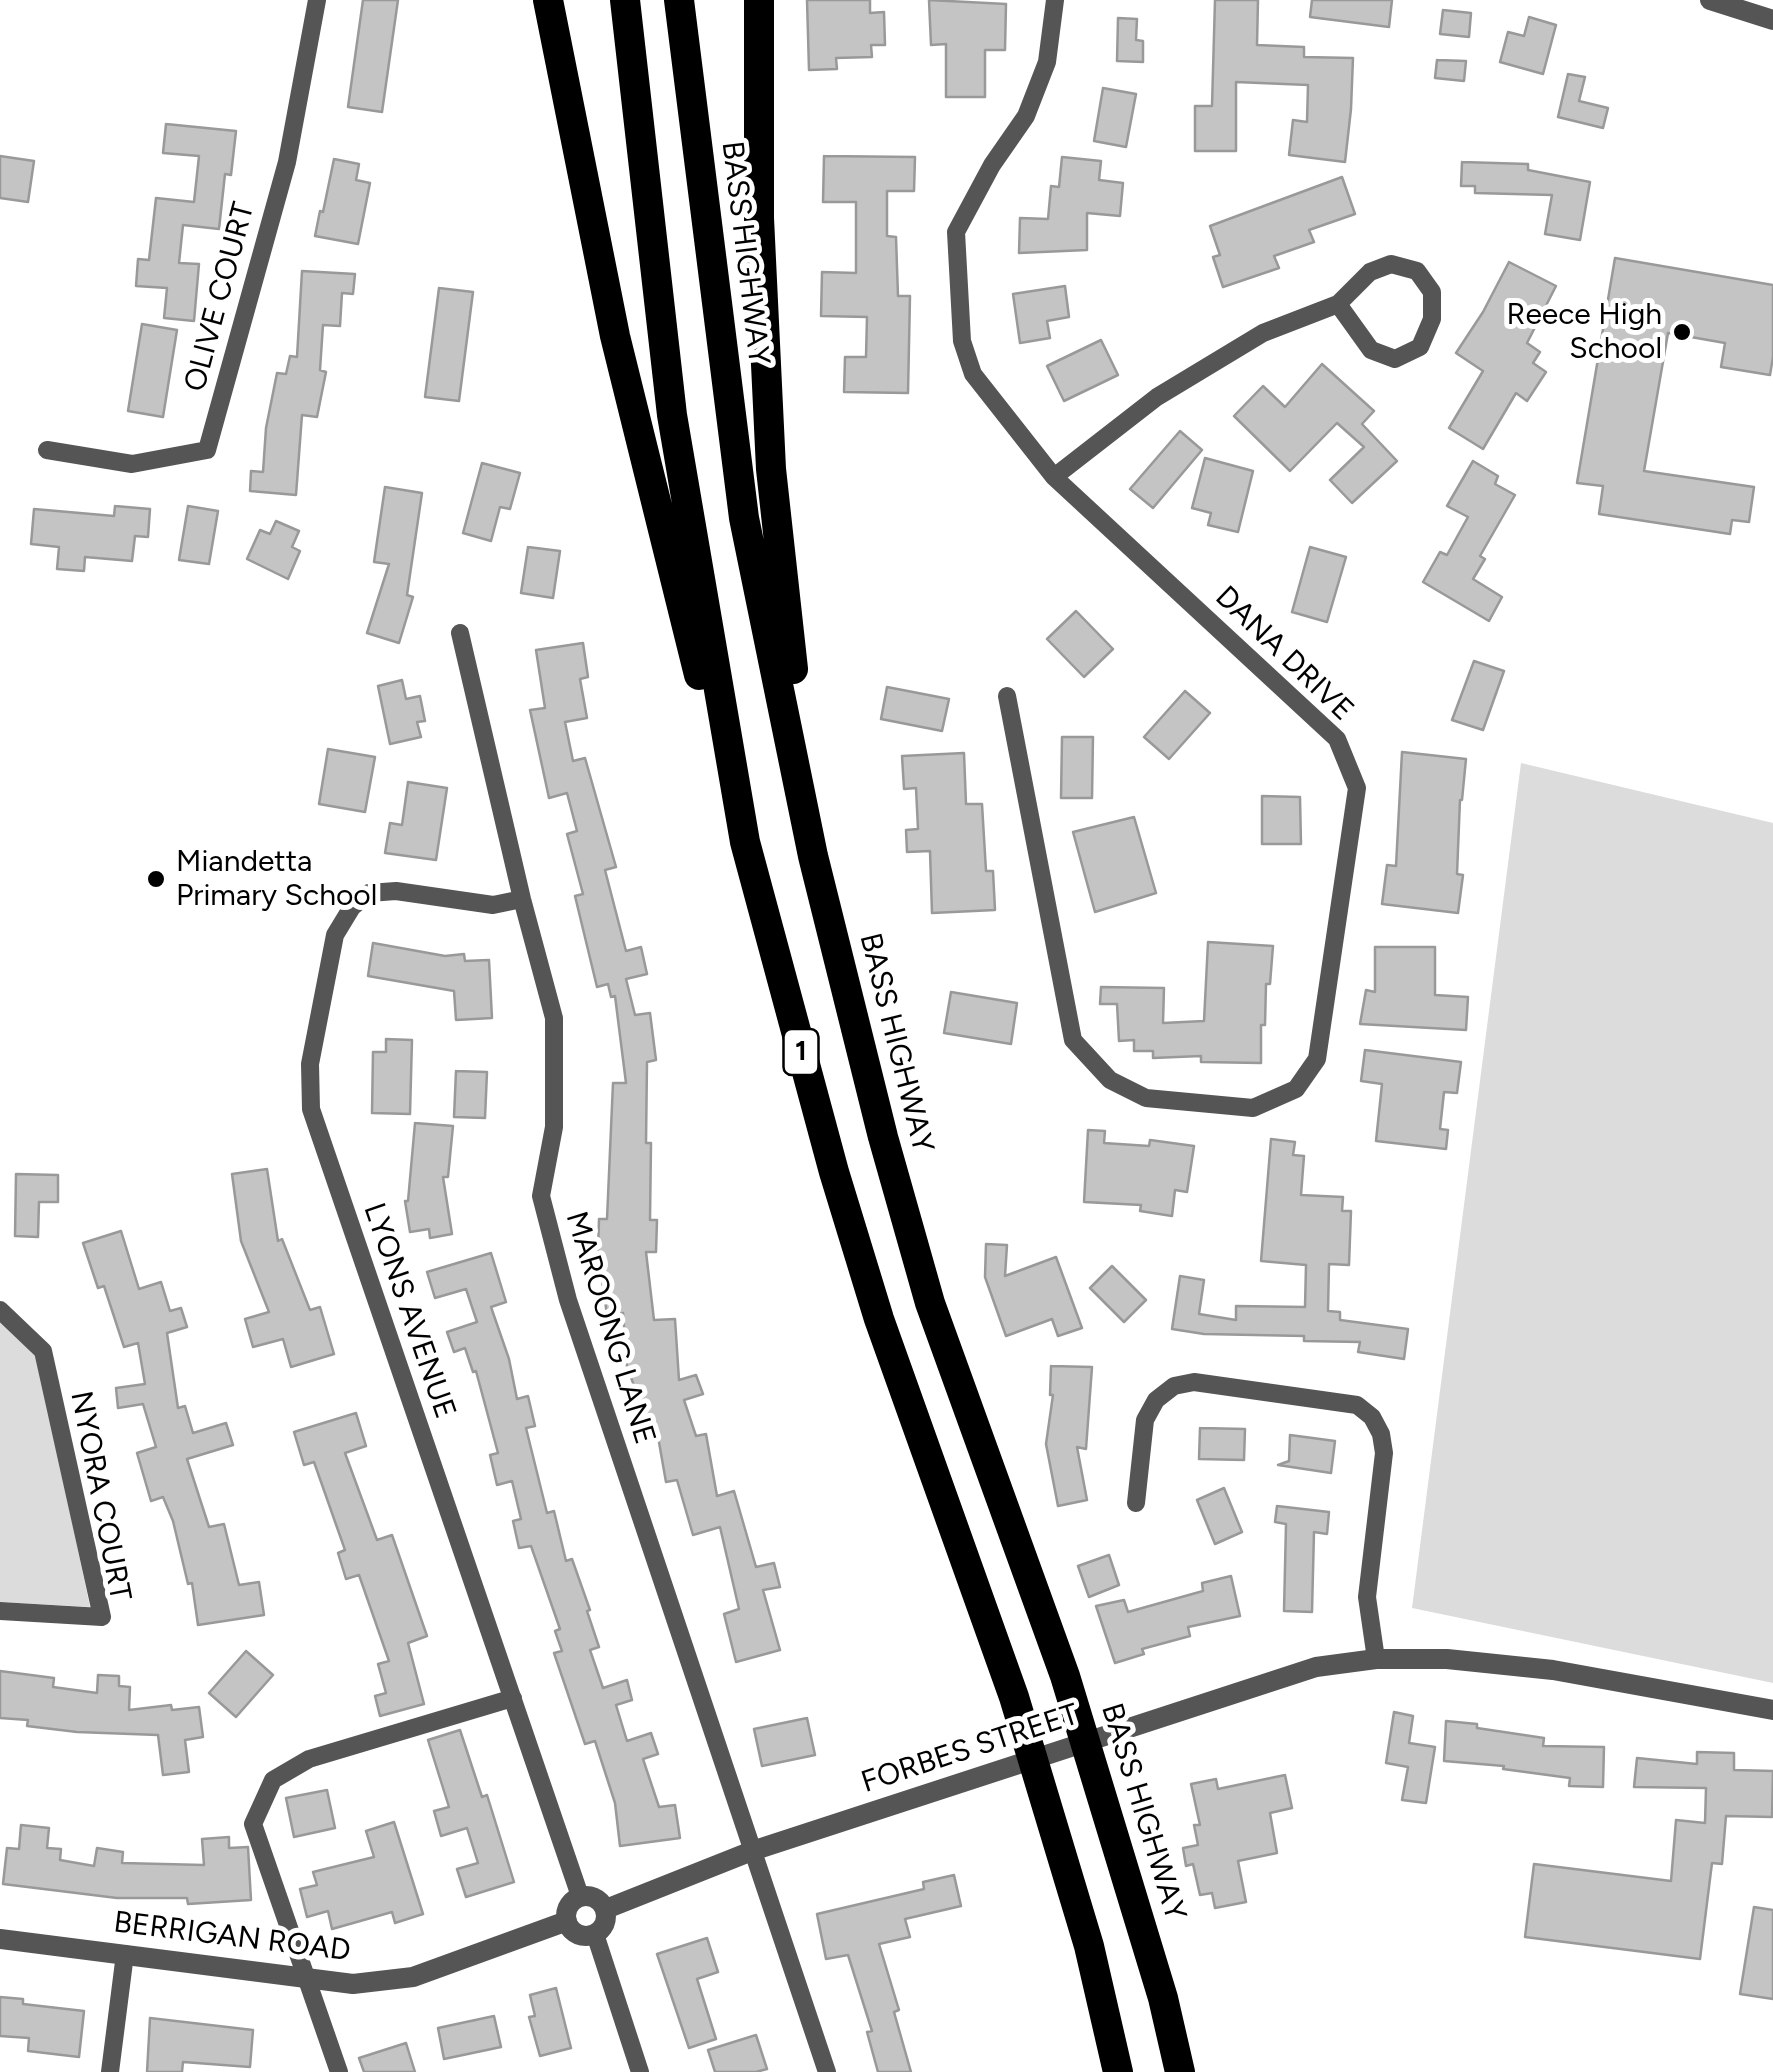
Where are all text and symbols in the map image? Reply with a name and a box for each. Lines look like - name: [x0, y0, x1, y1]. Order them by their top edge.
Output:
- street label: BASS HIGHWAY: [713, 139, 777, 367]
- street label: OLIVE COURT: [177, 198, 263, 396]
- place label: Reece High School: [1507, 297, 1662, 368]
- marker: Reece High School: [1671, 321, 1693, 343]
- street label: DANA DRIVE: [1207, 579, 1361, 729]
- place label: Miandetta Primary School: [176, 844, 377, 914]
- marker: Miandetta Primary School: [145, 868, 167, 890]
- street label: BASS HIGHWAY: [851, 930, 941, 1156]
- road number: 1: [784, 1029, 818, 1075]
- street label: LYONS AVENUE: [355, 1199, 463, 1423]
- street label: MAROONG LANE: [558, 1207, 662, 1449]
- street label: NYORA COURT: [62, 1388, 138, 1604]
- street label: FORBES STREET: [857, 1697, 1083, 1801]
- street label: BASS HIGHWAY: [1093, 1699, 1193, 1925]
- street label: BERRIGAN ROAD: [112, 1905, 352, 1969]

